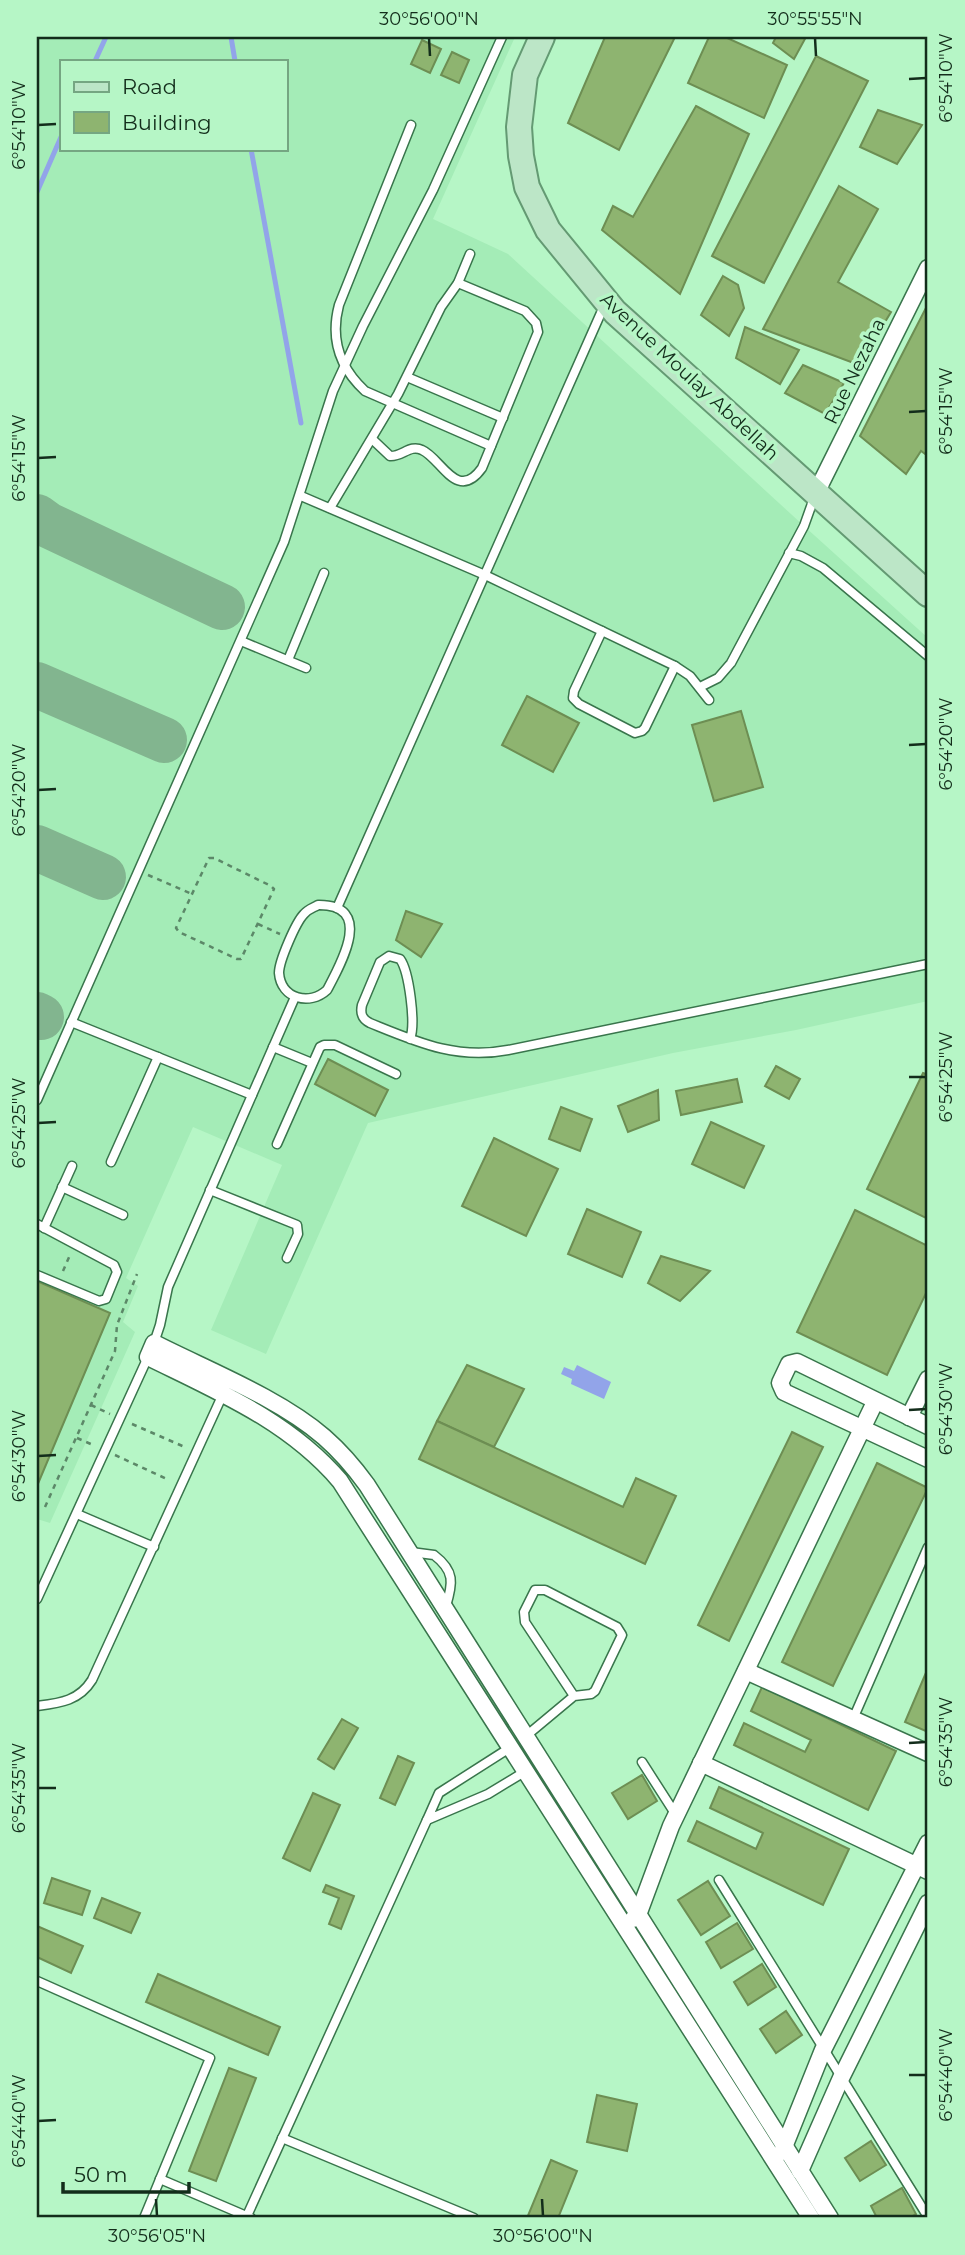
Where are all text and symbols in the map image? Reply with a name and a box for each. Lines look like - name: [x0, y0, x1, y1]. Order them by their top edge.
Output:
- text: 30°56'00"N: [379, 8, 479, 30]
- text: 30°55'55"N: [767, 8, 863, 30]
- text: 6°54'10"W: [935, 33, 957, 123]
- legend: [60, 60, 287, 150]
- text: Road: [122, 74, 177, 99]
- text: 6°54'10"W: [8, 80, 30, 170]
- text: Building: [122, 110, 212, 135]
- street label: Avenue Moulay Abdellah: [596, 288, 784, 465]
- street label: Rue Nezaha: [819, 315, 890, 428]
- text: 6°54'15"W: [935, 367, 957, 455]
- text: 6°54'15"W: [8, 414, 30, 502]
- text: 6°54'20"W: [935, 698, 957, 790]
- text: 6°54'20"W: [8, 744, 30, 836]
- text: 6°54'25"W: [935, 1031, 957, 1123]
- text: 6°54'25"W: [8, 1077, 30, 1169]
- text: 6°54'30"W: [935, 1363, 957, 1455]
- text: 6°54'30"W: [8, 1410, 30, 1502]
- text: 6°54'35"W: [935, 1697, 957, 1787]
- text: 6°54'35"W: [8, 1743, 30, 1833]
- text: 6°54'40"W: [935, 2028, 957, 2122]
- text: 6°54'40"W: [8, 2074, 30, 2168]
- scale bar: [63, 2150, 189, 2194]
- text: 50 m: [74, 2162, 128, 2187]
- text: 30°56'05"N: [108, 2225, 206, 2247]
- text: 30°56'00"N: [493, 2225, 593, 2247]

